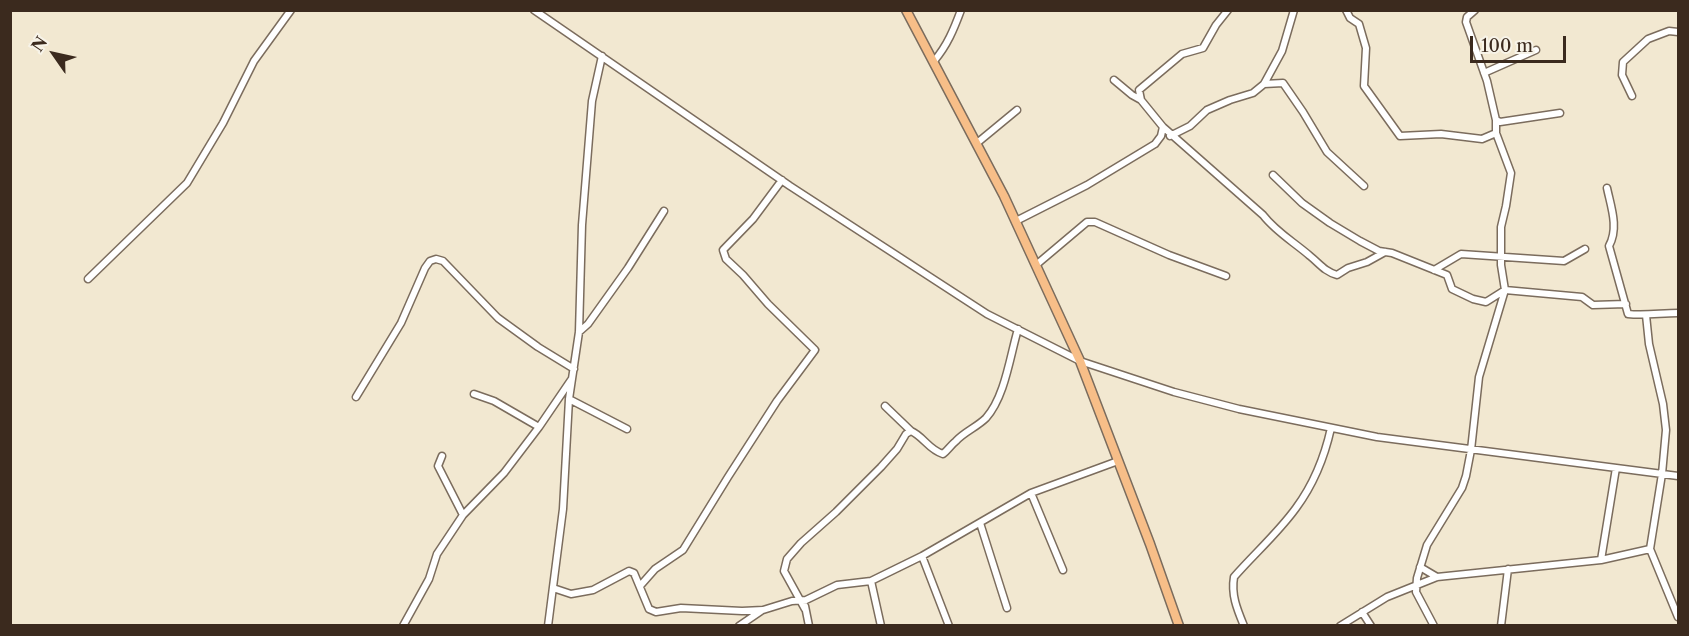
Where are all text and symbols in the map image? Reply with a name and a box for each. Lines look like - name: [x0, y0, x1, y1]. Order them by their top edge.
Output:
- north arrow: [24, 24, 84, 84]
- scale bar: [1473, 24, 1569, 62]
- text: N: [27, 33, 51, 55]
- text: 100 m: [1481, 35, 1533, 57]

